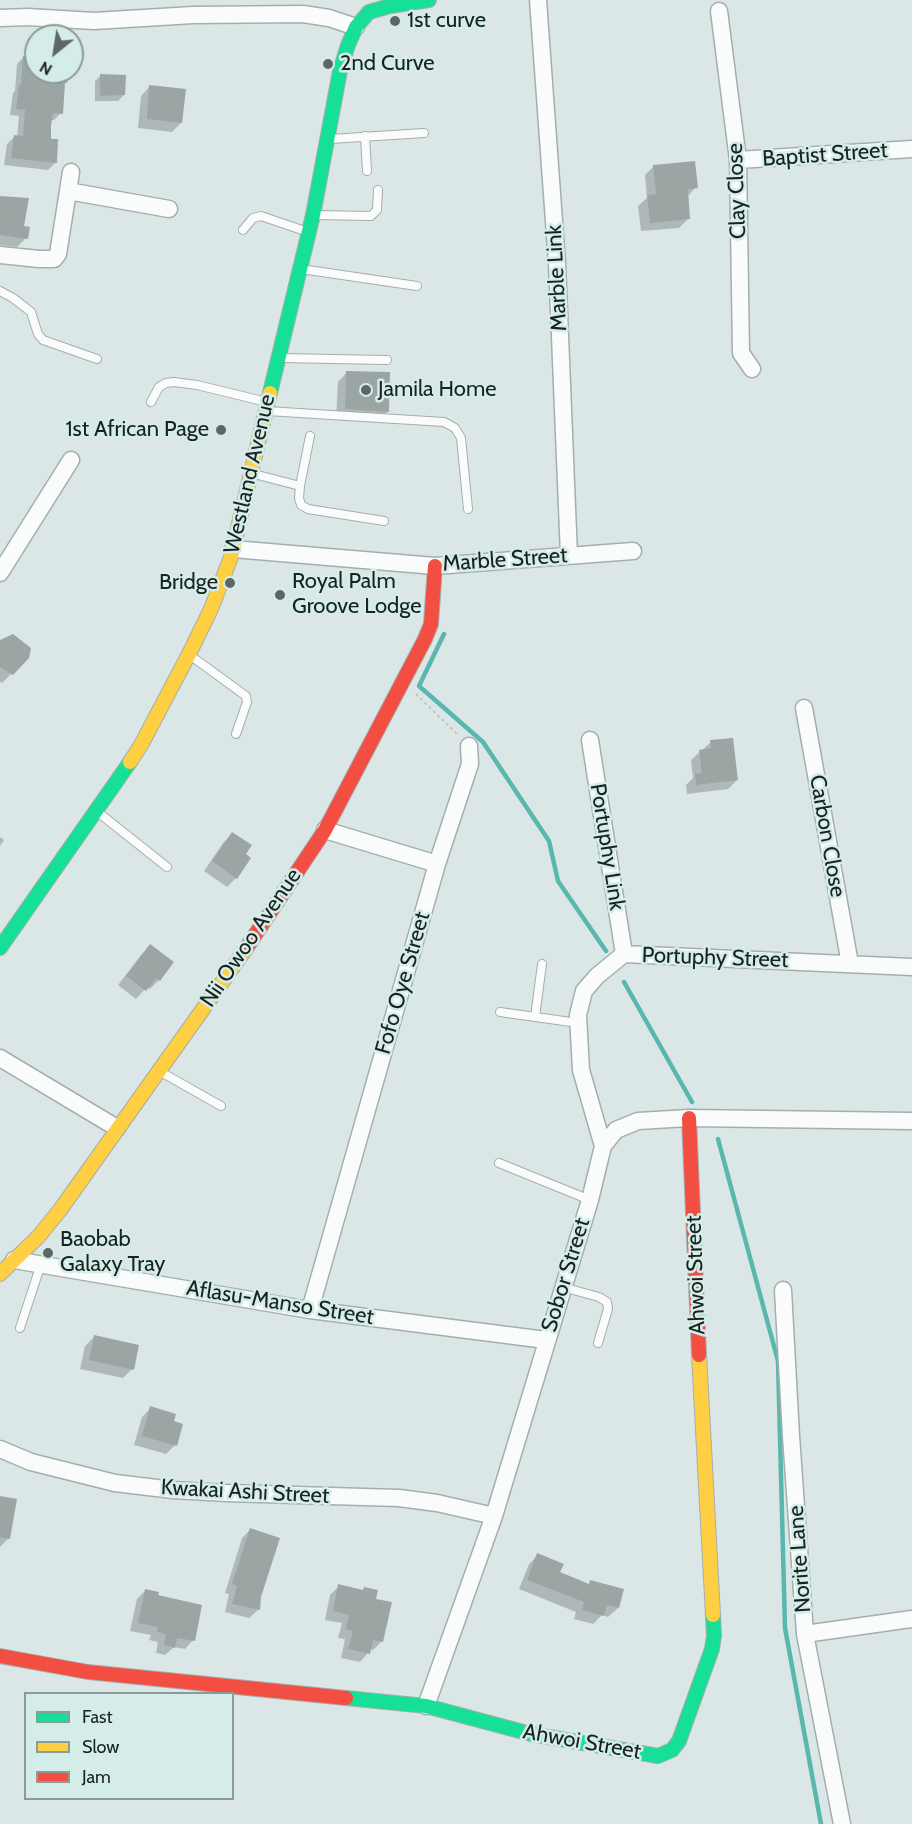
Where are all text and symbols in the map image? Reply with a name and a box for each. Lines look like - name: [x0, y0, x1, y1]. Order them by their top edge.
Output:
- place label: 1st curve: [407, 8, 486, 34]
- marker: 1st curve: [388, 14, 402, 28]
- north arrow: [24, 24, 84, 84]
- place label: 2nd Curve: [340, 51, 435, 77]
- text: N: [36, 57, 55, 79]
- marker: 2nd Curve: [321, 57, 335, 71]
- street label: Baptist Street: [761, 137, 889, 173]
- street label: Clay Close: [722, 143, 752, 239]
- street label: Marble Link: [541, 224, 573, 332]
- place label: Jamila Home: [378, 377, 496, 403]
- marker: Jamila Home: [359, 383, 373, 397]
- street label: Westland Avenue: [219, 392, 281, 556]
- place label: 1st African Page: [65, 417, 209, 443]
- marker: 1st African Page: [214, 423, 228, 437]
- street label: Marble Street: [442, 542, 568, 578]
- place label: Royal Palm Groove Lodge: [292, 569, 421, 620]
- place label: Bridge: [159, 570, 218, 596]
- marker: Bridge: [223, 576, 237, 590]
- marker: Royal Palm Groove Lodge: [273, 588, 287, 602]
- street label: Carbon Close: [803, 773, 851, 899]
- street label: Portuphy Link: [584, 782, 630, 912]
- street label: Nii Owoo Avenue: [195, 864, 307, 1012]
- street label: Fofo Oye Street: [370, 909, 436, 1057]
- street label: Portuphy Street: [641, 942, 789, 974]
- street label: Sobor Street: [536, 1215, 596, 1335]
- street label: Ahwoi Street: [681, 1215, 711, 1335]
- place label: Baobab Galaxy Tray: [60, 1227, 165, 1278]
- marker: Baobab Galaxy Tray: [41, 1246, 55, 1260]
- street label: Aflasu-Manso Street: [184, 1275, 376, 1331]
- street label: Kwakai Ashi Street: [160, 1474, 330, 1510]
- street label: Norite Lane: [783, 1504, 817, 1614]
- legend: [24, 1692, 234, 1800]
- text: Fast: [82, 1706, 113, 1728]
- street label: Ahwoi Street: [521, 1719, 643, 1765]
- text: Slow: [82, 1736, 119, 1758]
- text: Jam: [82, 1766, 111, 1788]

